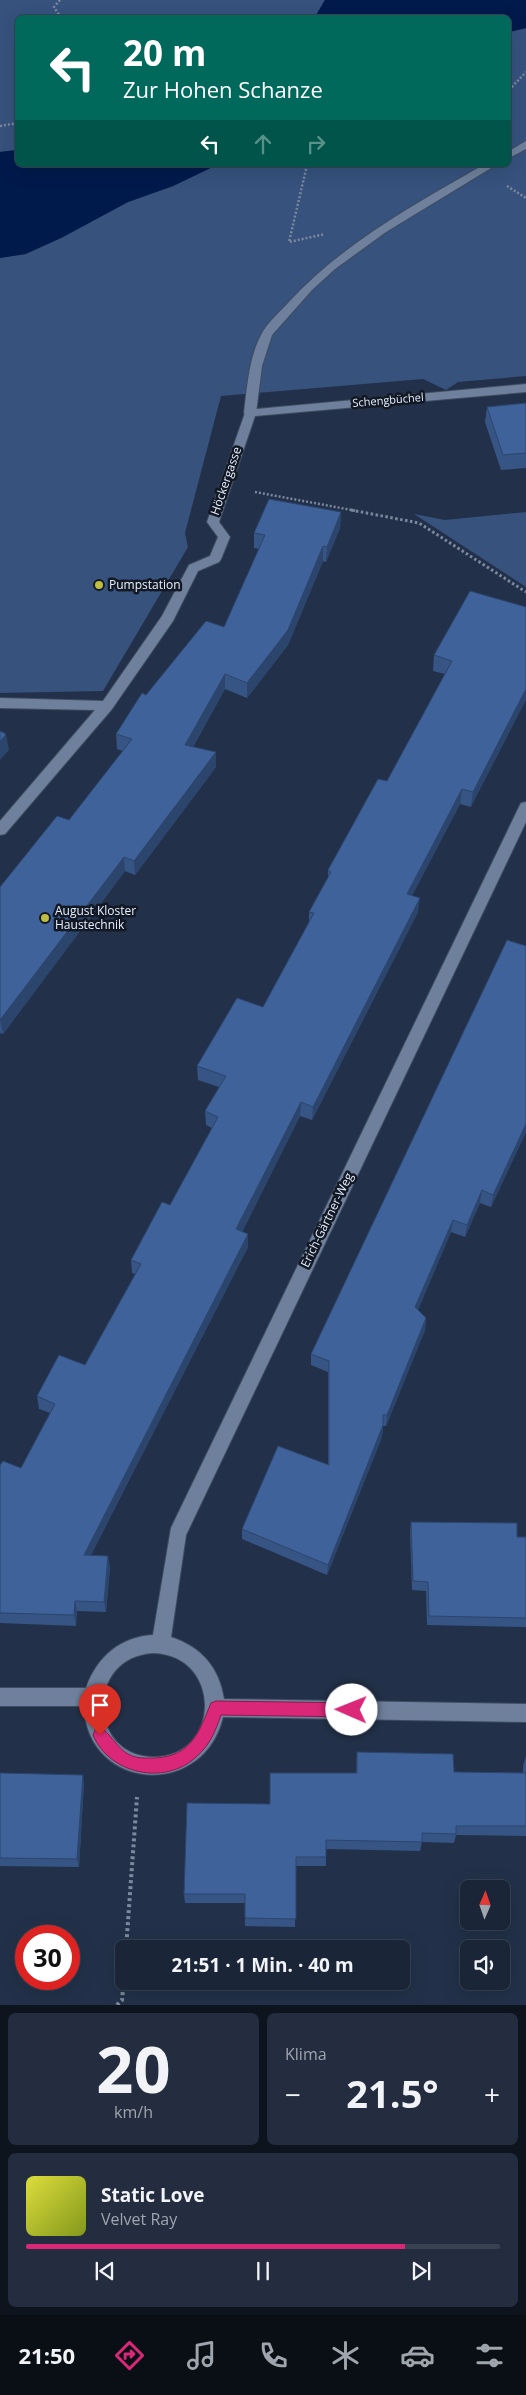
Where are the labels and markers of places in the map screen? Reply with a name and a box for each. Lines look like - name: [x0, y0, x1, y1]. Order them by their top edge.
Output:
- place label: Pumpstation: [109, 576, 181, 593]
- marker: Pumpstation: [93, 579, 105, 591]
- place label: August Kloster Haustechnik: [55, 902, 136, 933]
- marker: August Kloster Haustechnik: [39, 912, 51, 924]
- pin: [79, 1684, 121, 1735]

